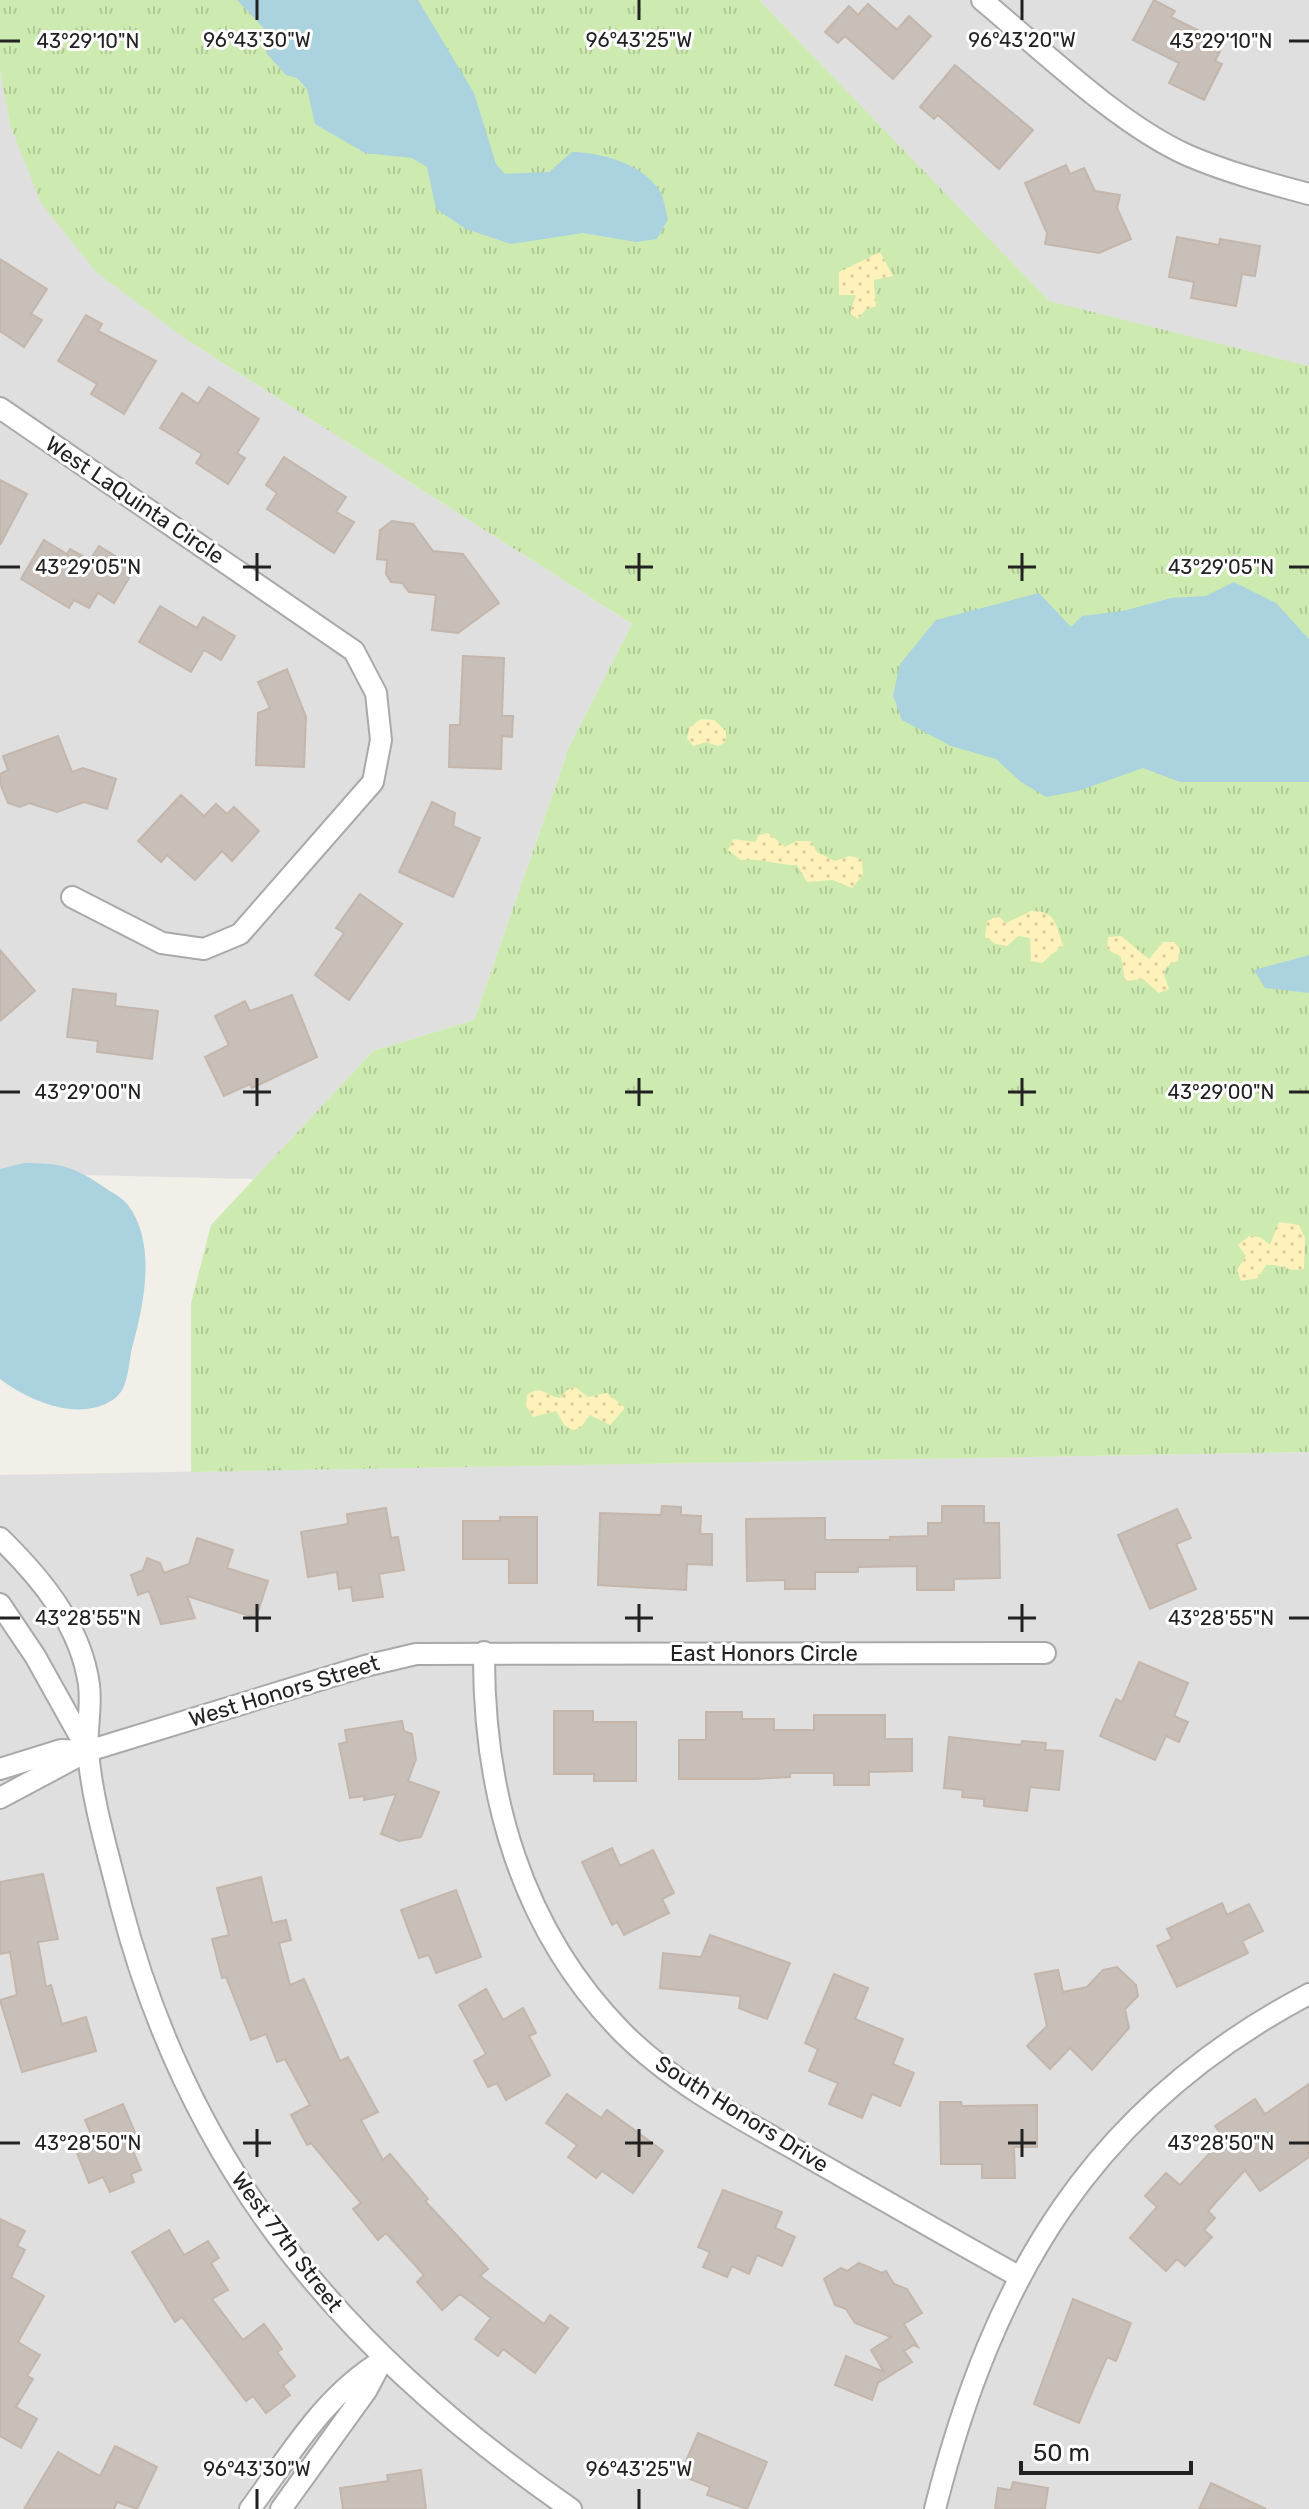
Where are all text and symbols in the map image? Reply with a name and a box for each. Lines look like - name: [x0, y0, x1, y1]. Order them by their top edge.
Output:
- text: 96°43'30"W: [203, 28, 311, 52]
- text: 96°43'25"W: [586, 28, 692, 52]
- text: 96°43'20"W: [968, 28, 1076, 52]
- text: 43°29'10"N: [37, 29, 139, 53]
- text: 43°29'10"N: [1170, 29, 1272, 53]
- street label: West LaQuinta Circle: [40, 430, 230, 570]
- text: 43°29'05"N: [35, 555, 141, 579]
- text: 43°29'05"N: [1168, 555, 1274, 579]
- text: 43°29'00"N: [35, 1080, 141, 1104]
- text: 43°29'00"N: [1168, 1080, 1274, 1104]
- text: 43°28'55"N: [35, 1606, 141, 1630]
- text: 43°28'55"N: [1168, 1606, 1274, 1630]
- street label: East Honors Circle: [670, 1640, 858, 1667]
- street label: West Honors Street: [186, 1649, 383, 1733]
- street label: South Honors Drive: [650, 2050, 834, 2178]
- text: 43°28'50"N: [35, 2131, 141, 2155]
- text: 43°28'50"N: [1168, 2131, 1274, 2155]
- street label: West 77th Street: [226, 2167, 349, 2318]
- scale bar: [1021, 2425, 1191, 2475]
- text: 50 m: [1033, 2439, 1090, 2467]
- text: 96°43'30"W: [203, 2457, 311, 2481]
- text: 96°43'25"W: [586, 2457, 692, 2481]

